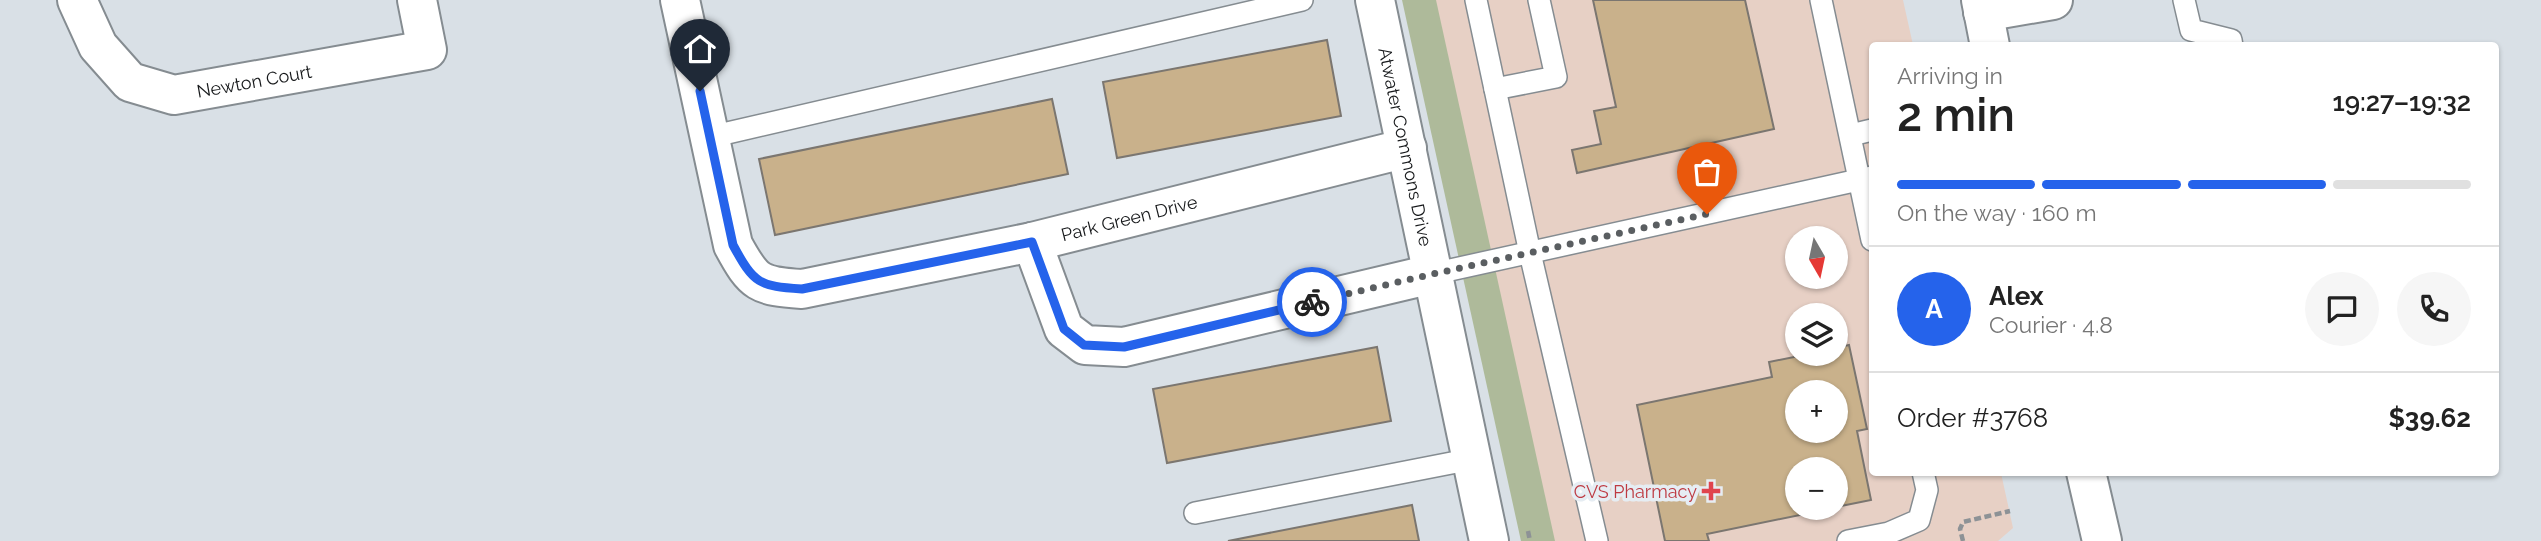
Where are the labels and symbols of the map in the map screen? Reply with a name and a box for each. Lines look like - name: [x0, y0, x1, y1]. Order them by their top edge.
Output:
- pin: [670, 19, 730, 91]
- street label: Atwater Commons Drive: [1375, 45, 1437, 248]
- street label: Newton Court: [195, 60, 313, 101]
- pin: [1677, 142, 1737, 214]
- street label: Park Green Drive: [1059, 190, 1200, 245]
- north arrow: [1785, 226, 1848, 289]
- courier: [1277, 267, 1347, 337]
- place label: CVS Pharmacy: [1574, 481, 1697, 502]
- marker: CVS Pharmacy: [1703, 483, 1719, 499]

